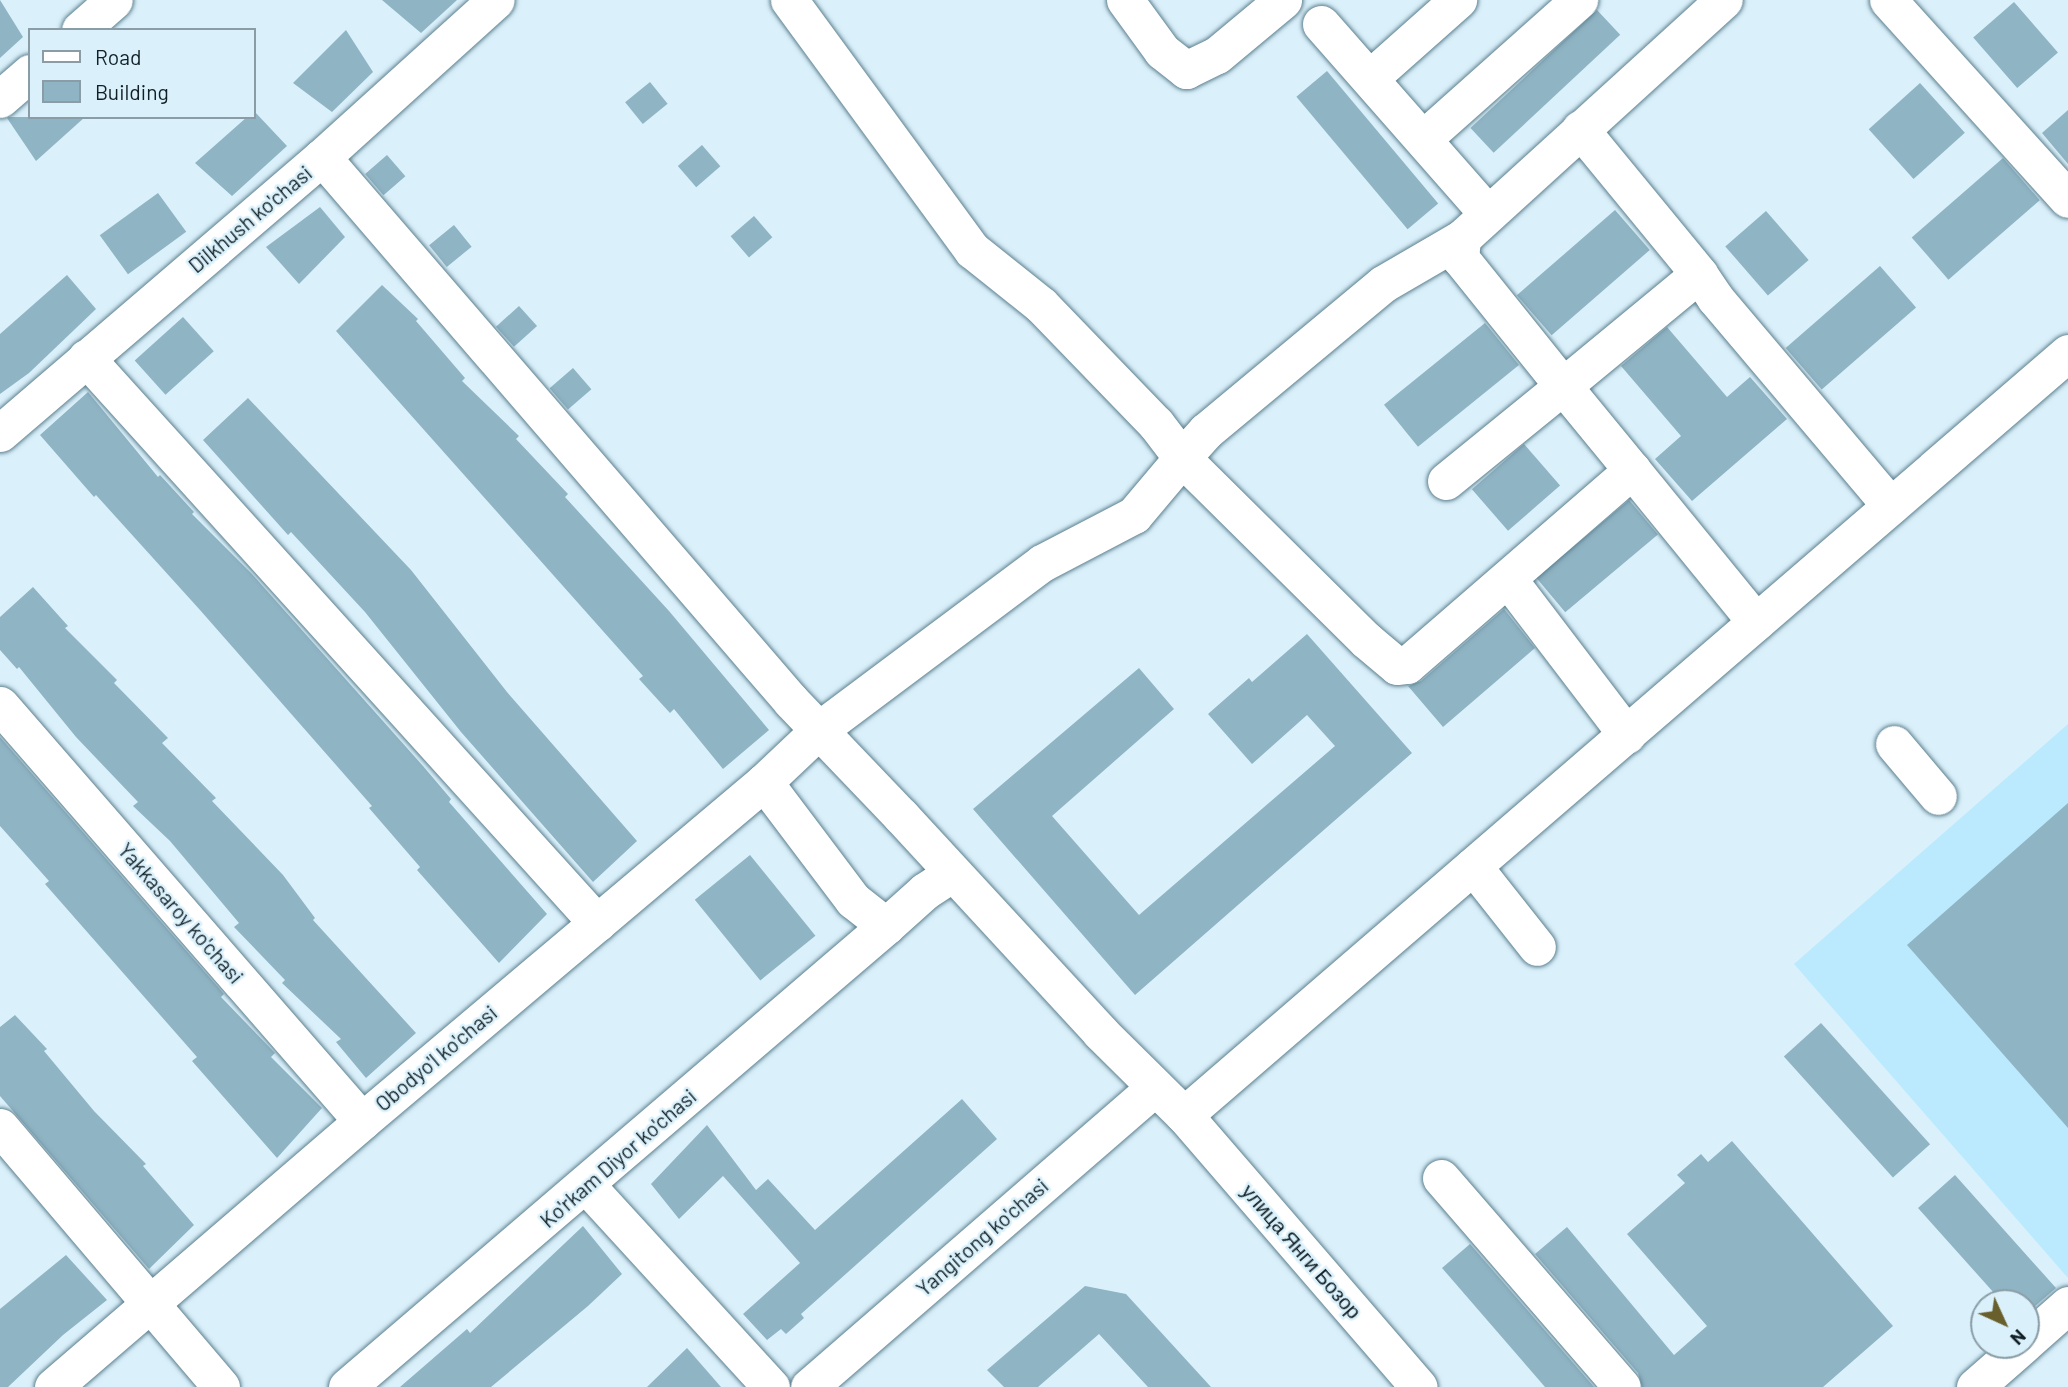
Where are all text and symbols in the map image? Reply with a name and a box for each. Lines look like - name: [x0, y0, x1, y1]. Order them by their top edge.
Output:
- legend: [28, 28, 256, 119]
- text: Road: [95, 44, 141, 69]
- text: Building: [95, 79, 169, 104]
- street label: Dilkhush ko'chasi: [183, 160, 317, 278]
- street label: Yakkasaroy ko'chasi: [113, 838, 249, 988]
- street label: Obodyo'l ko'chasi: [370, 1000, 502, 1116]
- street label: Ko'rkam Diyor ko'chasi: [535, 1083, 701, 1233]
- street label: Yangitong ko'chasi: [911, 1173, 1053, 1301]
- street label: улица Янги Бозор: [1237, 1178, 1367, 1324]
- north arrow: [1970, 1289, 2040, 1359]
- text: N: [2006, 1325, 2031, 1350]

